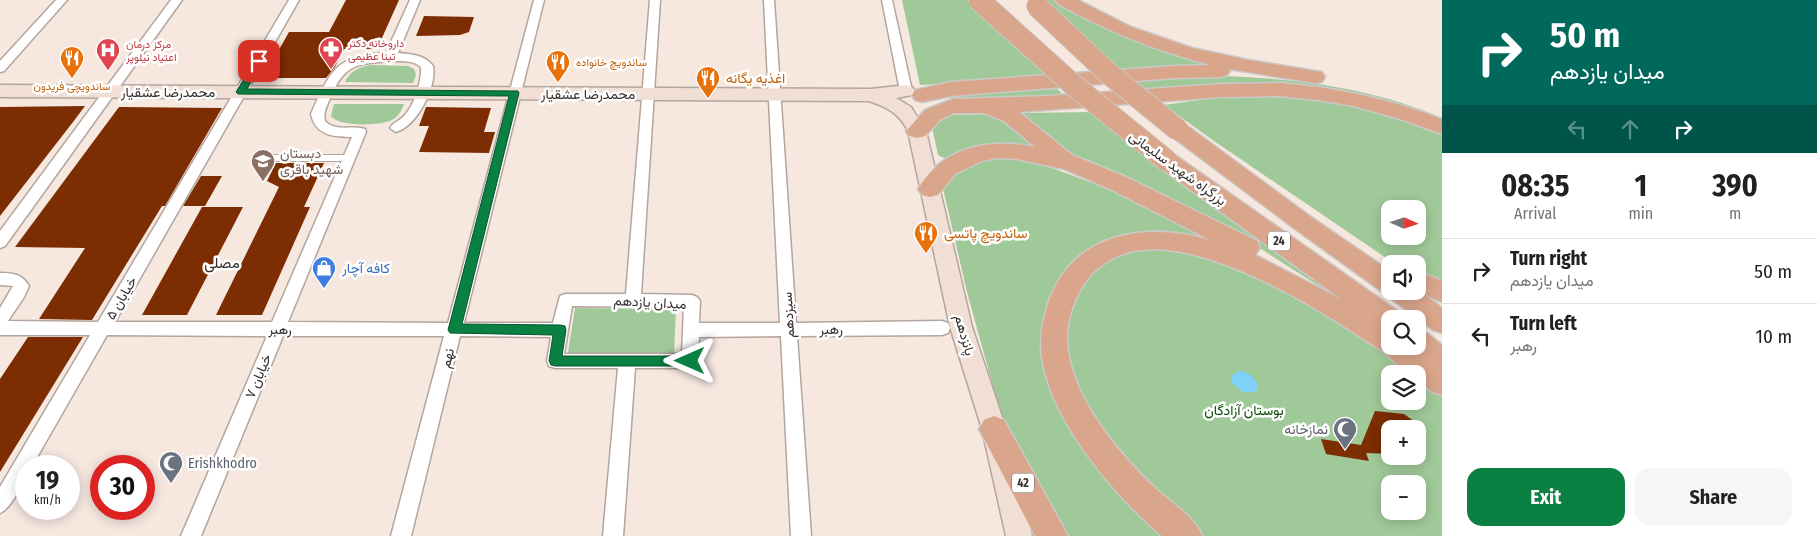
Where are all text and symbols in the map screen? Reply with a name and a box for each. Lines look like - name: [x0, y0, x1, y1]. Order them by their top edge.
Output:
- text: 50 m: [1550, 14, 1620, 56]
- icon: right: [1467, 20, 1532, 85]
- pharmacy icon: داروخانه دکتر تینا عظیمی: [318, 36, 344, 70]
- hospital icon: مرکز درمان اعتیاد نیلوپر: [95, 37, 121, 71]
- place label: داروخانه دکتر تینا عظیمی: [347, 37, 404, 63]
- place label: مرکز درمان اعتیاد نیلوپر: [125, 38, 177, 65]
- pin: [238, 40, 280, 82]
- restaurant icon: ساندویچی فریدون: [59, 45, 85, 79]
- icon: arrive: [245, 47, 273, 75]
- restaurant icon: ساندویچ خانواده: [545, 49, 571, 83]
- place label: ساندویچ خانواده: [576, 56, 647, 70]
- text: میدان یازدهم: [1550, 58, 1665, 85]
- restaurant icon: اغذیه یگانه: [695, 65, 721, 99]
- place label: اغذیه یگانه: [726, 70, 785, 87]
- place label: ساندویچی فریدون: [34, 80, 111, 94]
- street label: محمدرضا عشقیار: [120, 84, 215, 101]
- street label: محمدرضا عشقیار: [540, 86, 635, 103]
- icon: left: [1563, 115, 1591, 143]
- icon: ahead: [1616, 115, 1644, 143]
- icon: right: [1669, 115, 1697, 143]
- street label: بزرگراه شهید سلیمانی: [1126, 128, 1230, 209]
- place label: دبستان شهید باقری: [280, 145, 343, 178]
- school or university icon: دبستان شهید باقری: [250, 148, 276, 182]
- text: 08:35: [1501, 168, 1569, 204]
- text: 1: [1634, 168, 1647, 204]
- text: 390: [1712, 168, 1758, 204]
- north arrow: [1381, 200, 1426, 245]
- map controls: [1381, 200, 1426, 520]
- text: Arrival: [1514, 204, 1556, 223]
- text: min: [1628, 204, 1653, 223]
- text: m: [1729, 204, 1741, 223]
- restaurant icon: ساندویچ پاتسی: [913, 220, 939, 254]
- place label: ساندویچ پاتسی: [944, 225, 1028, 244]
- road number: 24: [1268, 232, 1290, 250]
- text: Turn right: [1510, 247, 1587, 270]
- district label: مصلی: [204, 254, 240, 273]
- shop icon: کافه آچار: [311, 255, 337, 289]
- button: sound: [1381, 255, 1426, 300]
- icon: right: [1467, 257, 1495, 285]
- place label: کافه آچار: [341, 260, 390, 278]
- text: 50 m: [1754, 260, 1792, 283]
- text: میدان یازدهم: [1510, 271, 1593, 290]
- street label: خیابان ۵: [102, 274, 141, 323]
- street label: سیزدهم: [779, 291, 798, 338]
- street label: میدان یازدهم: [613, 292, 687, 313]
- button: search: [1381, 310, 1426, 355]
- text: Turn left: [1510, 312, 1577, 335]
- street label: پانزدهم: [950, 313, 978, 358]
- street label: رهبر: [267, 321, 292, 338]
- street label: رهبر: [818, 321, 843, 338]
- icon: left: [1467, 322, 1495, 350]
- text: 10 m: [1756, 325, 1792, 348]
- position arrow: [663, 334, 715, 386]
- text: رهبر: [1510, 336, 1537, 355]
- street label: نهم: [437, 346, 458, 370]
- street label: خیابان ۷: [241, 351, 275, 401]
- button: layers: [1381, 365, 1426, 410]
- park label: بوستان آزادگان: [1204, 402, 1284, 419]
- mosque icon: نمازخانه: [1332, 416, 1358, 450]
- button: +: [1381, 420, 1426, 465]
- place label: نمازخانه: [1284, 421, 1328, 438]
- mosque icon: Erishkhodro: [158, 450, 184, 484]
- speed limit sign: 30: [90, 455, 155, 520]
- place label: Erishkhodro: [188, 455, 257, 472]
- text: 19: [36, 466, 59, 496]
- button: Exit: [1467, 468, 1625, 526]
- button: Share: [1635, 468, 1792, 526]
- road number: 42: [1012, 473, 1034, 492]
- button: −: [1381, 475, 1426, 520]
- text: km/h: [34, 493, 61, 507]

